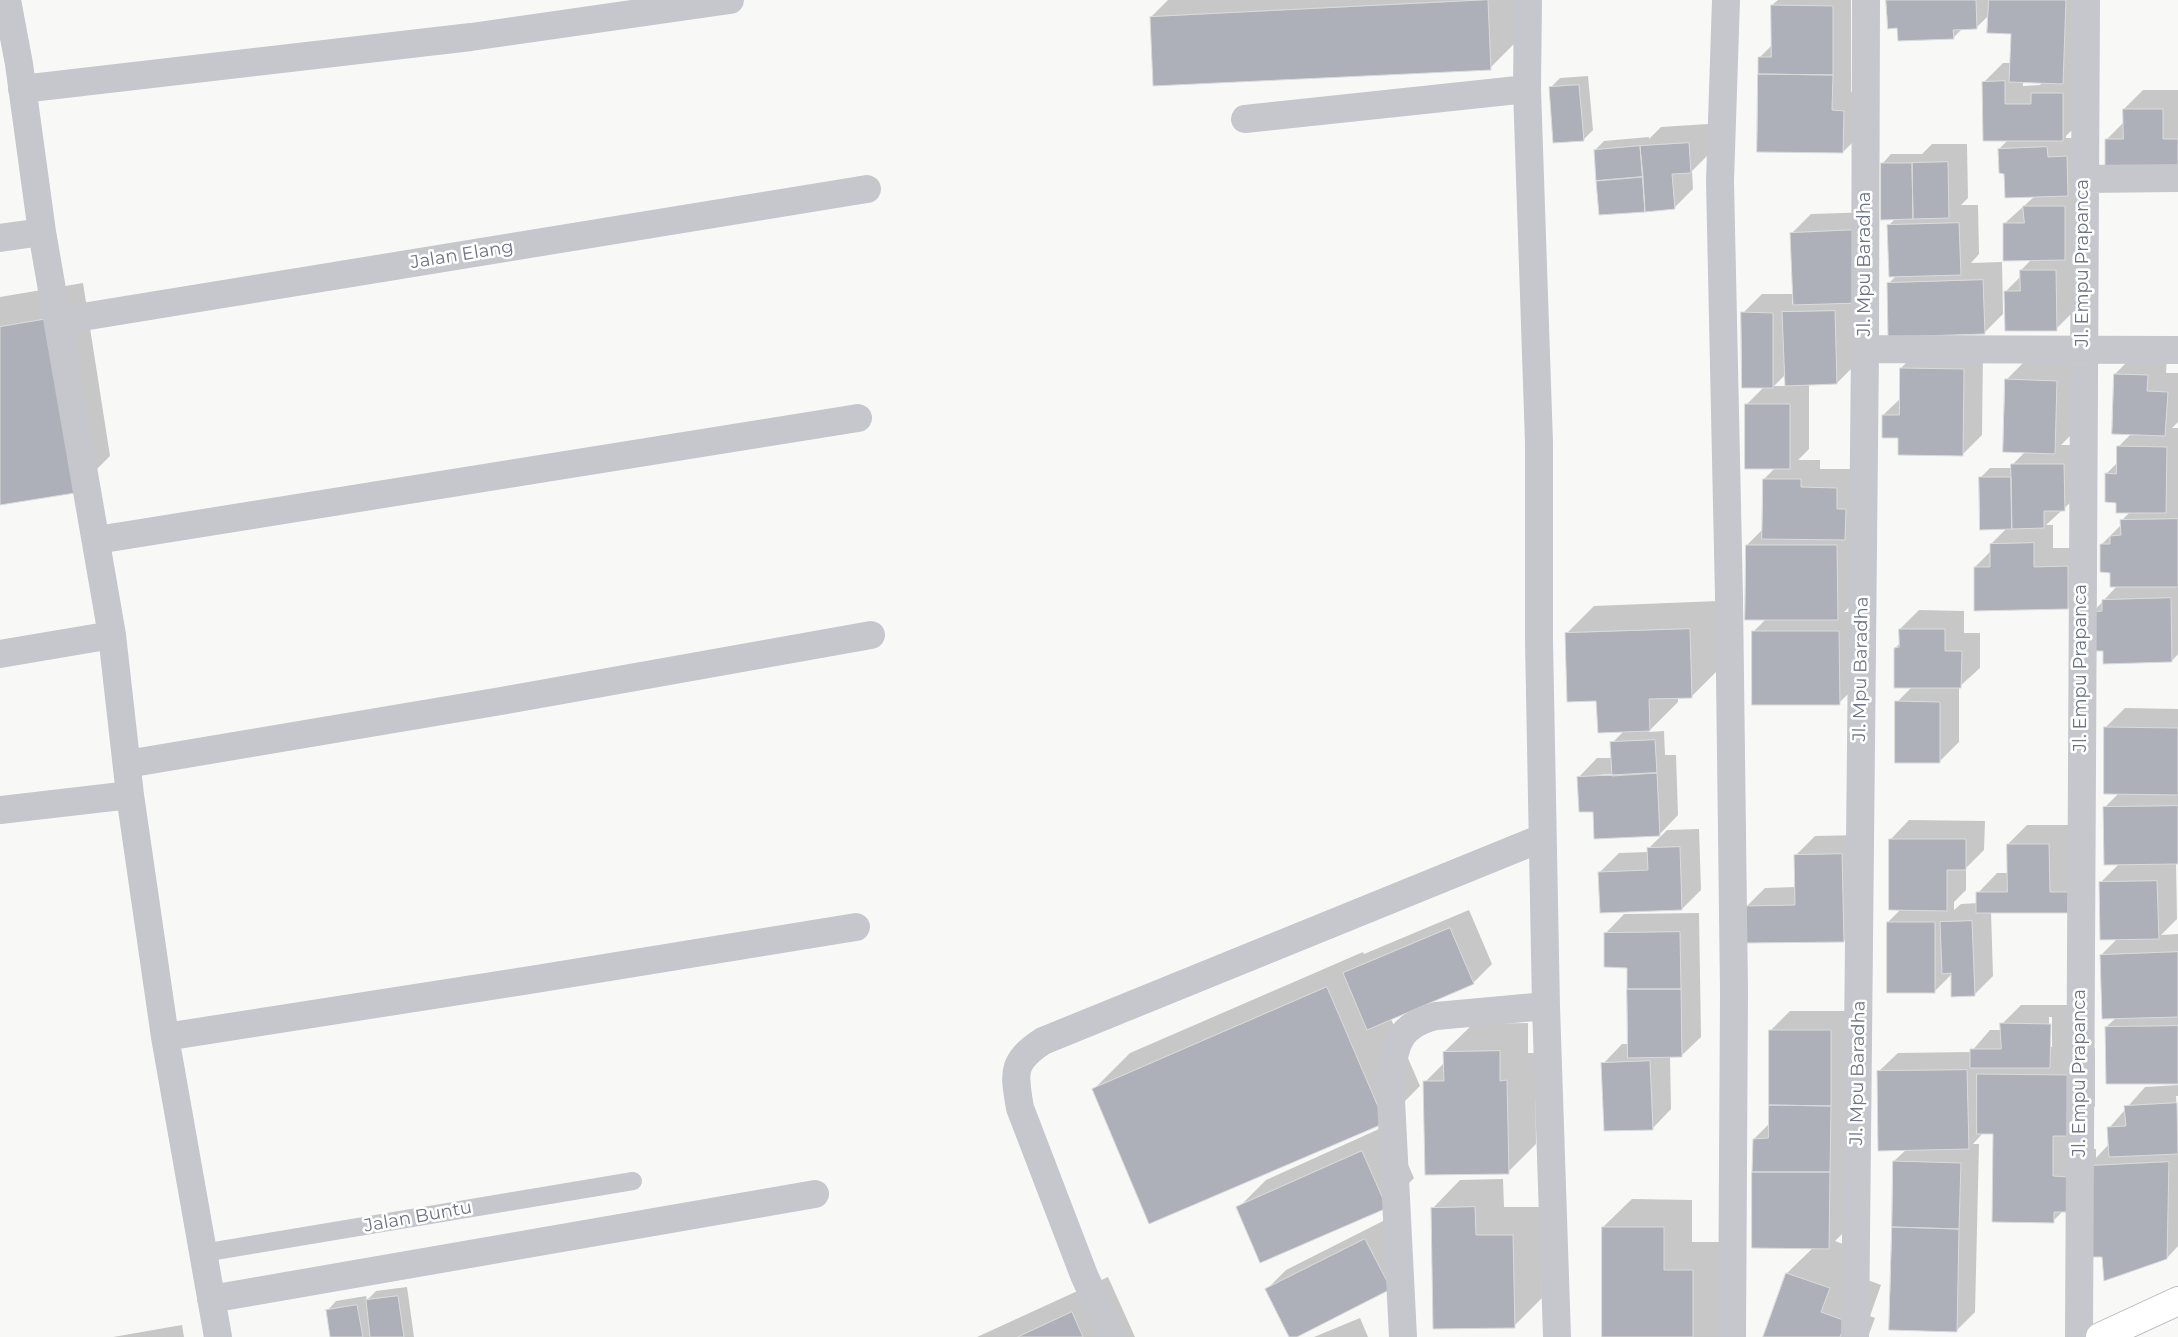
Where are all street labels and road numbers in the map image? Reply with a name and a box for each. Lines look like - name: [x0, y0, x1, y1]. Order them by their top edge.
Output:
- street label: Jl. Empu Prapanca: [2072, 179, 2094, 347]
- street label: Jl. Mpu Baradha: [1854, 192, 1876, 336]
- street label: Jalan Elang: [409, 236, 515, 274]
- street label: Jl. Empu Prapanca: [2070, 584, 2092, 752]
- street label: Jl. Mpu Baradha: [1849, 596, 1873, 742]
- street label: Jl. Empu Prapanca: [2069, 989, 2091, 1157]
- street label: Jl. Mpu Baradha: [1846, 1000, 1870, 1146]
- street label: Jalan Buntu: [362, 1197, 474, 1237]

